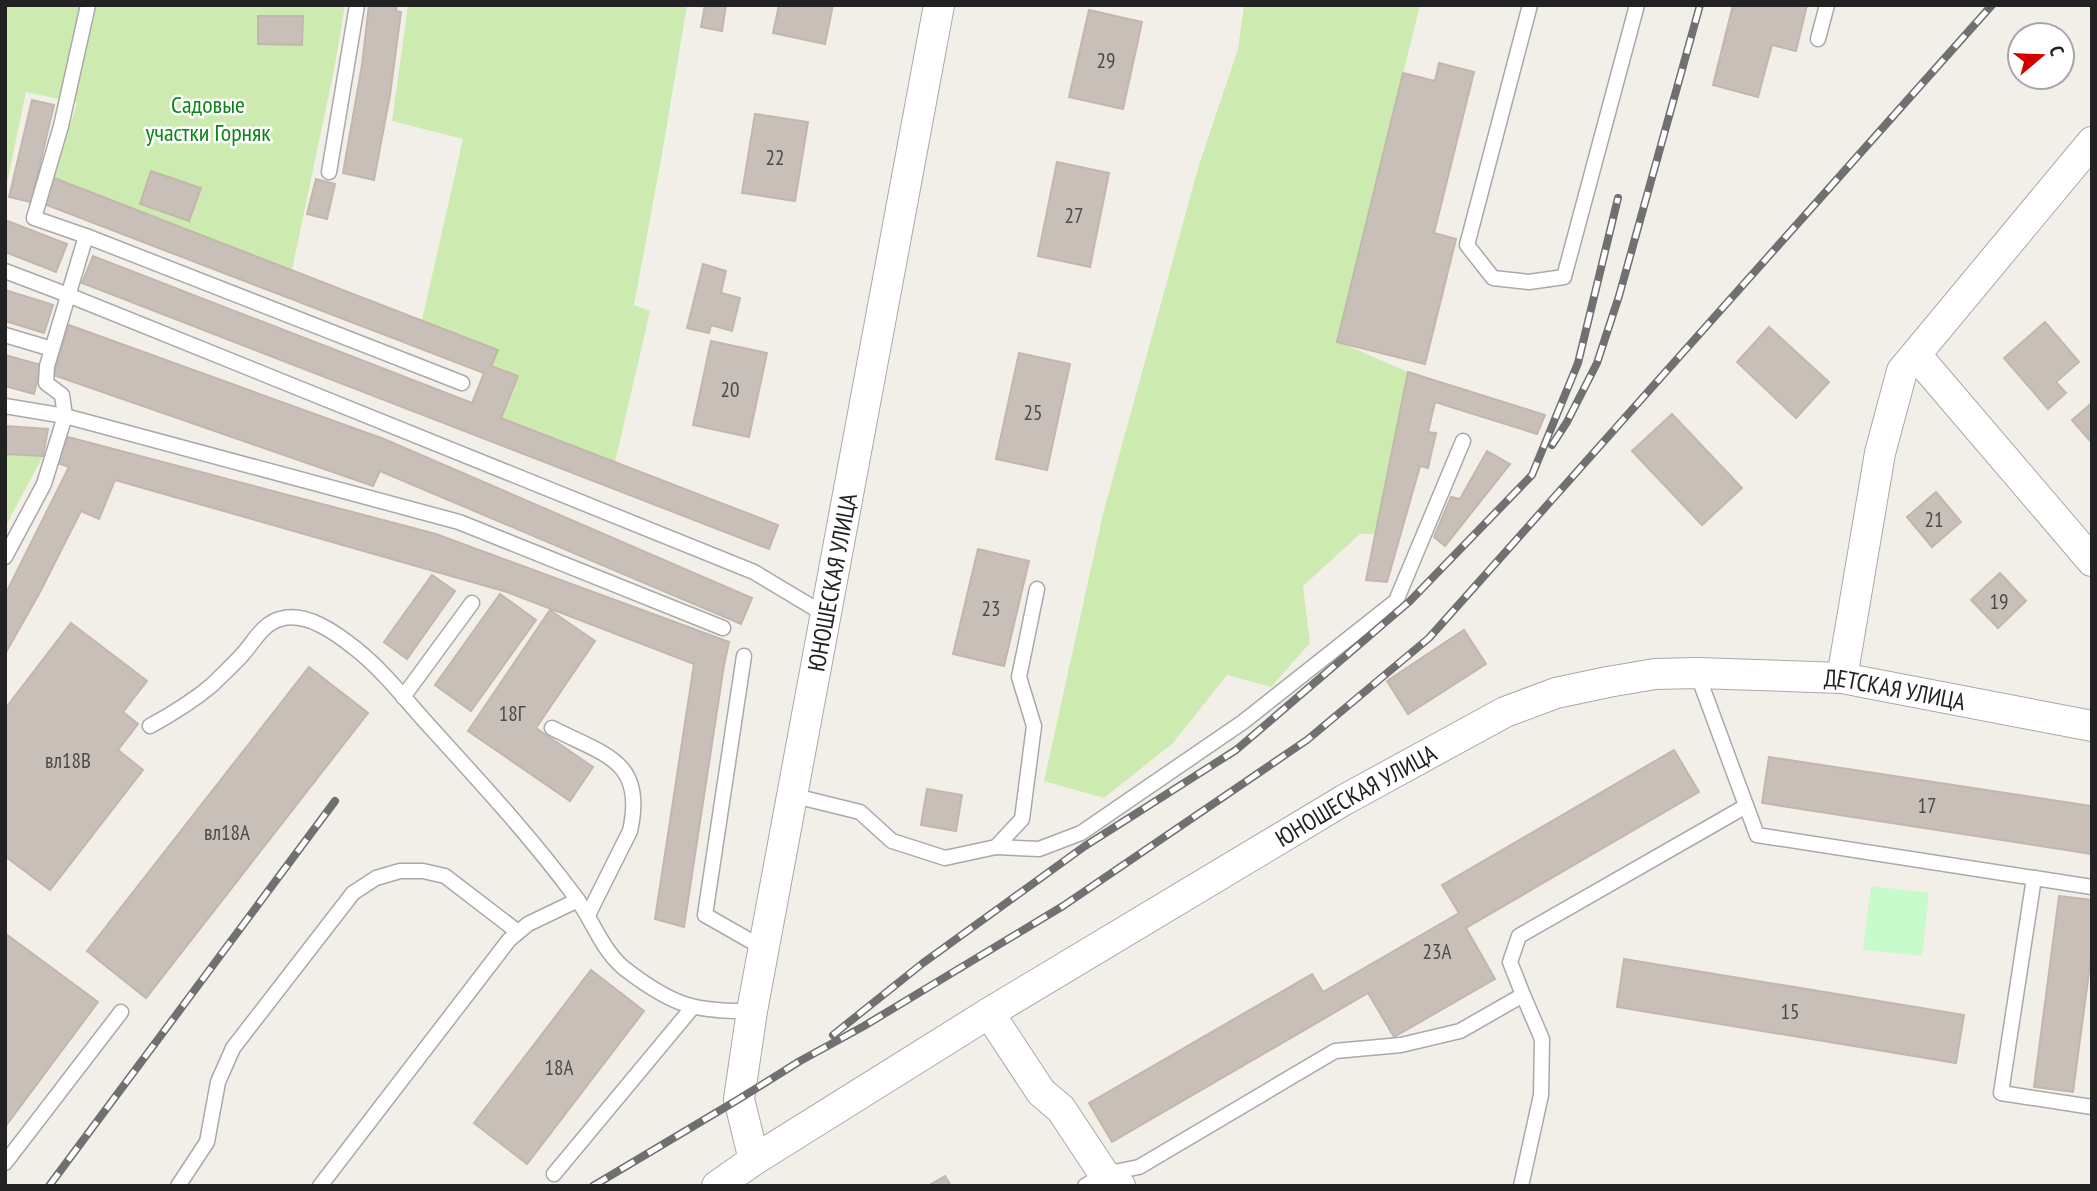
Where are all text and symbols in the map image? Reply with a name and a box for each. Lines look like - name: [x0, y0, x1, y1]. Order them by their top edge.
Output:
- north arrow: [2006, 21, 2076, 91]
- text: С: [2044, 42, 2070, 59]
- house number: 29: [1097, 47, 1115, 74]
- park label: Садовые участки Горняк: [145, 89, 271, 148]
- house number: 22: [766, 144, 784, 171]
- house number: 27: [1065, 202, 1083, 229]
- house number: 20: [721, 376, 739, 403]
- house number: 25: [1024, 399, 1042, 426]
- street label: ЮНОШЕСКАЯ УЛИЦА: [800, 490, 864, 674]
- house number: 21: [1925, 506, 1943, 533]
- house number: 19: [1990, 588, 2008, 615]
- house number: 23: [982, 595, 1000, 622]
- street label: ДЕТСКАЯ УЛИЦА: [1824, 662, 1969, 717]
- house number: 18Г: [499, 700, 526, 727]
- street label: ЮНОШЕСКАЯ УЛИЦА: [1269, 737, 1442, 853]
- house number: вл18В: [45, 747, 91, 774]
- house number: 17: [1918, 792, 1936, 819]
- house number: вл18А: [204, 819, 250, 846]
- house number: 23А: [1423, 938, 1451, 965]
- house number: 15: [1781, 998, 1799, 1025]
- house number: 18А: [545, 1054, 573, 1081]

